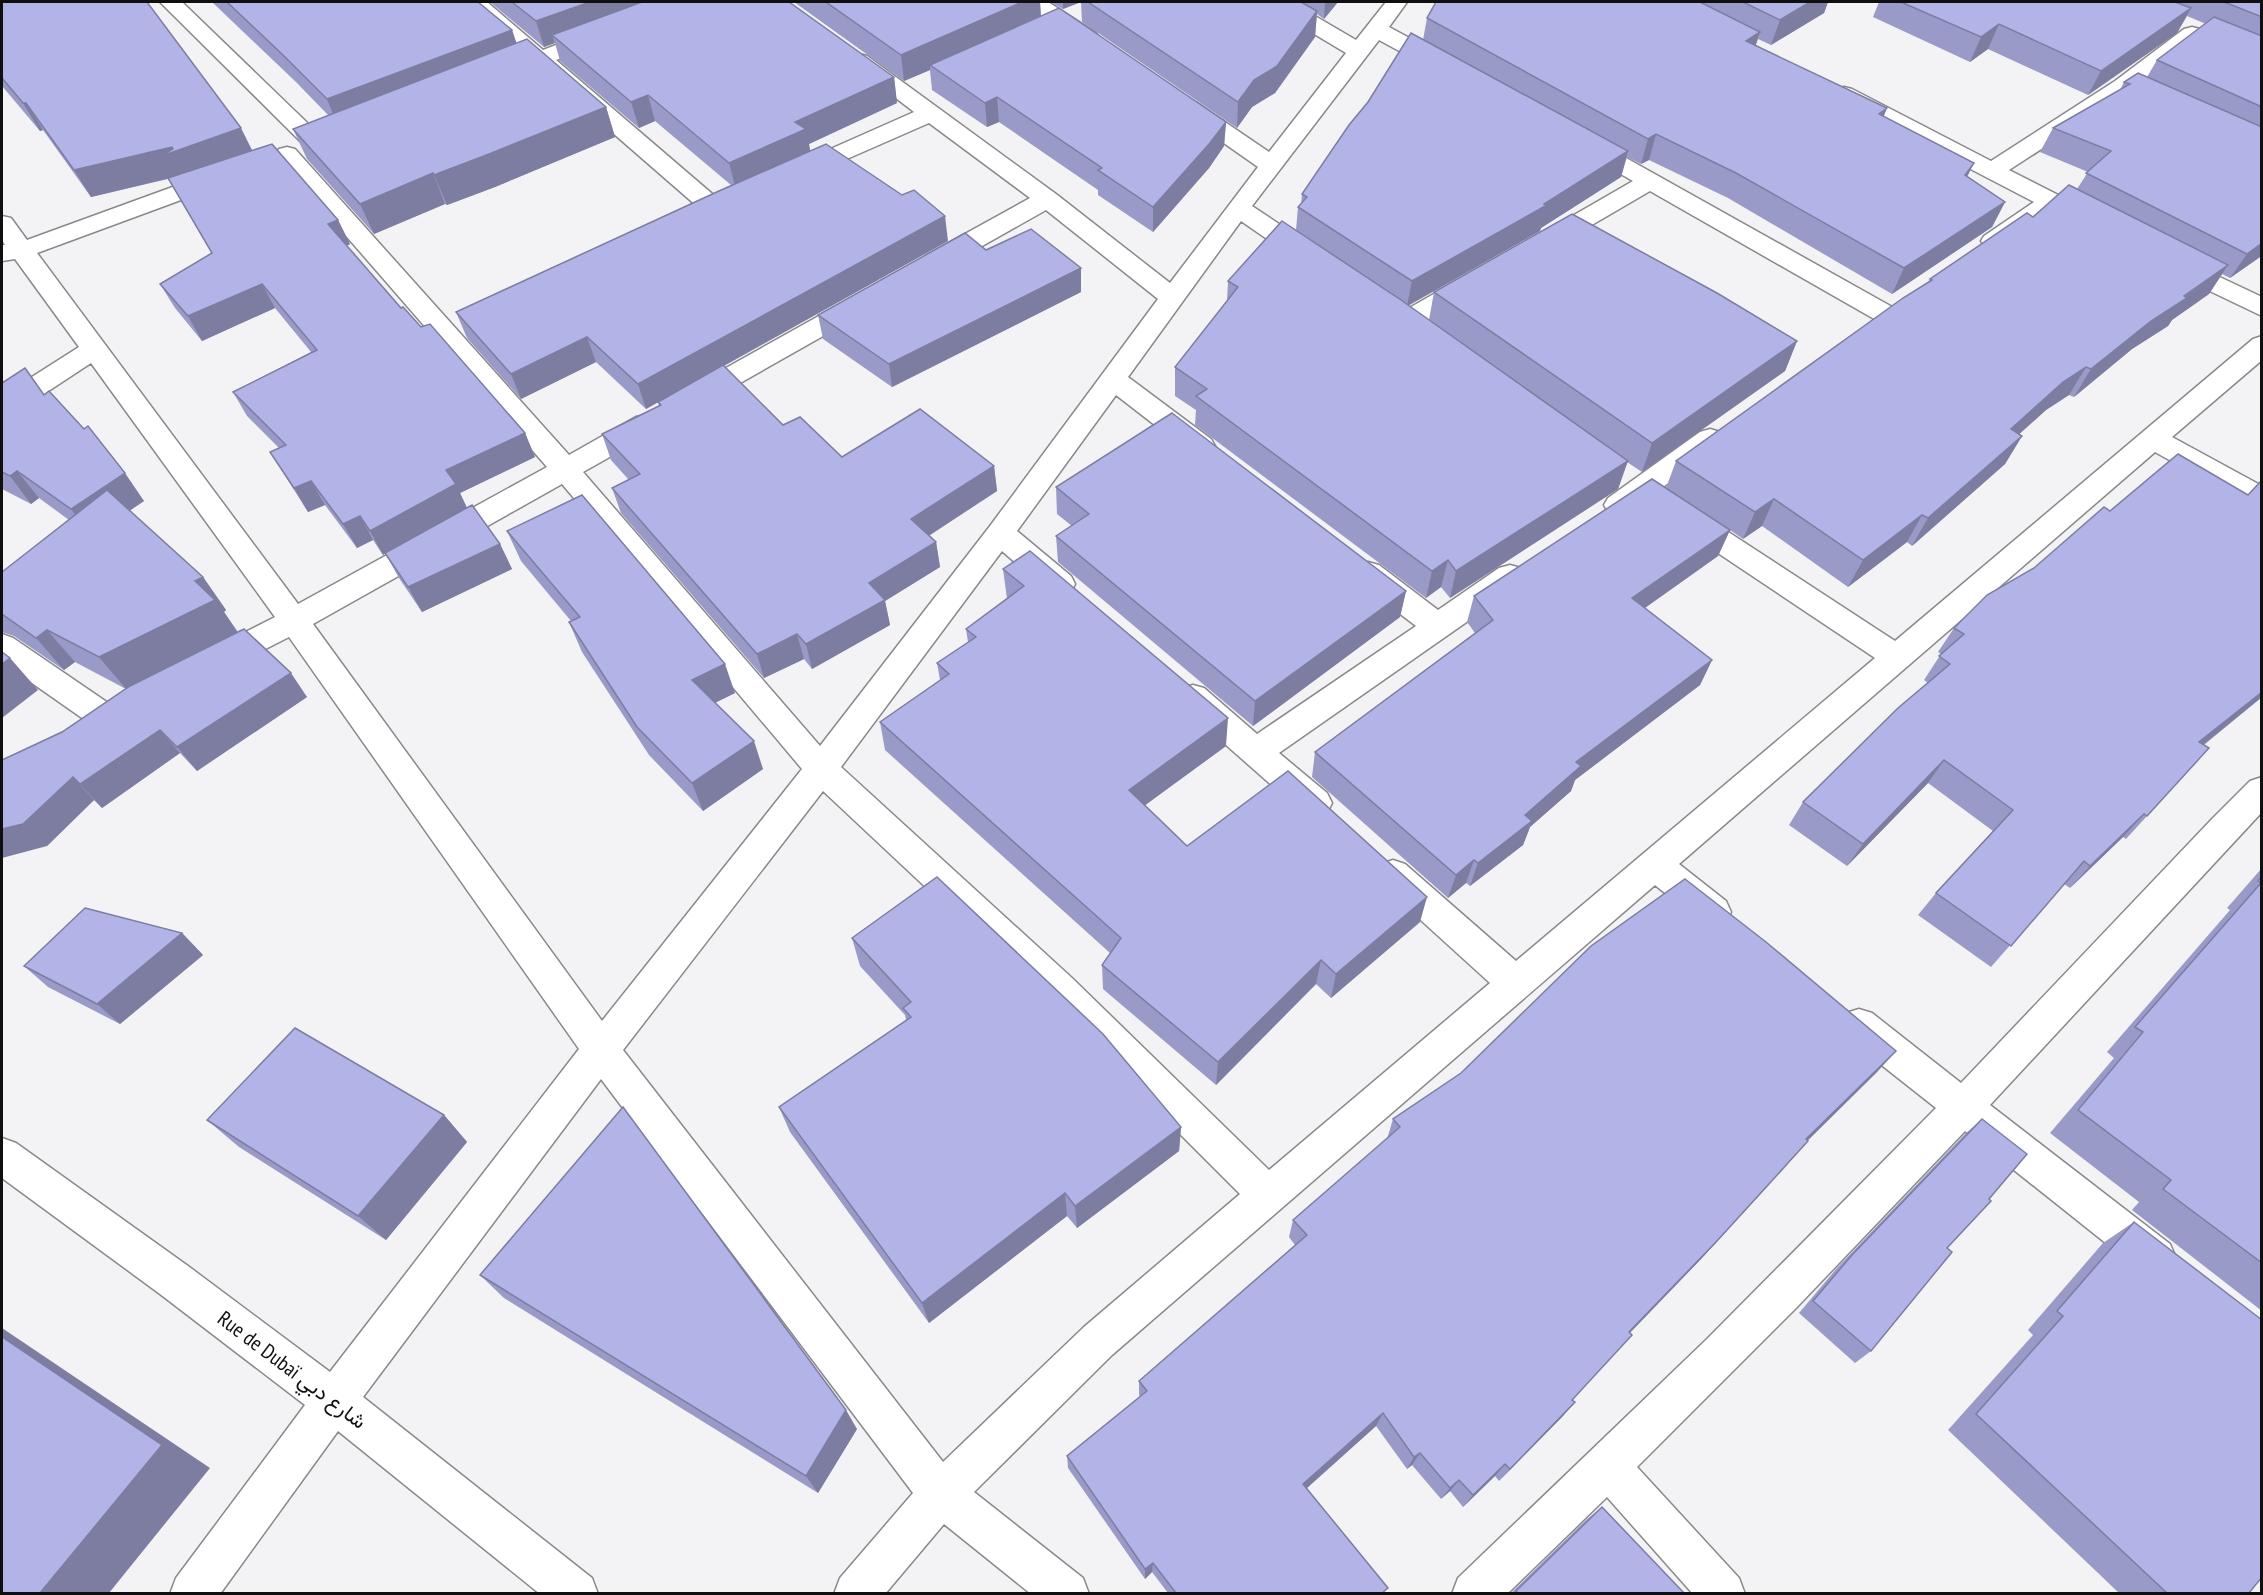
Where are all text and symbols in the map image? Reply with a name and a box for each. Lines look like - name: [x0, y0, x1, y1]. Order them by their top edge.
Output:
- street label: Rue de Dubaï شارع دبي: [210, 1305, 372, 1438]

